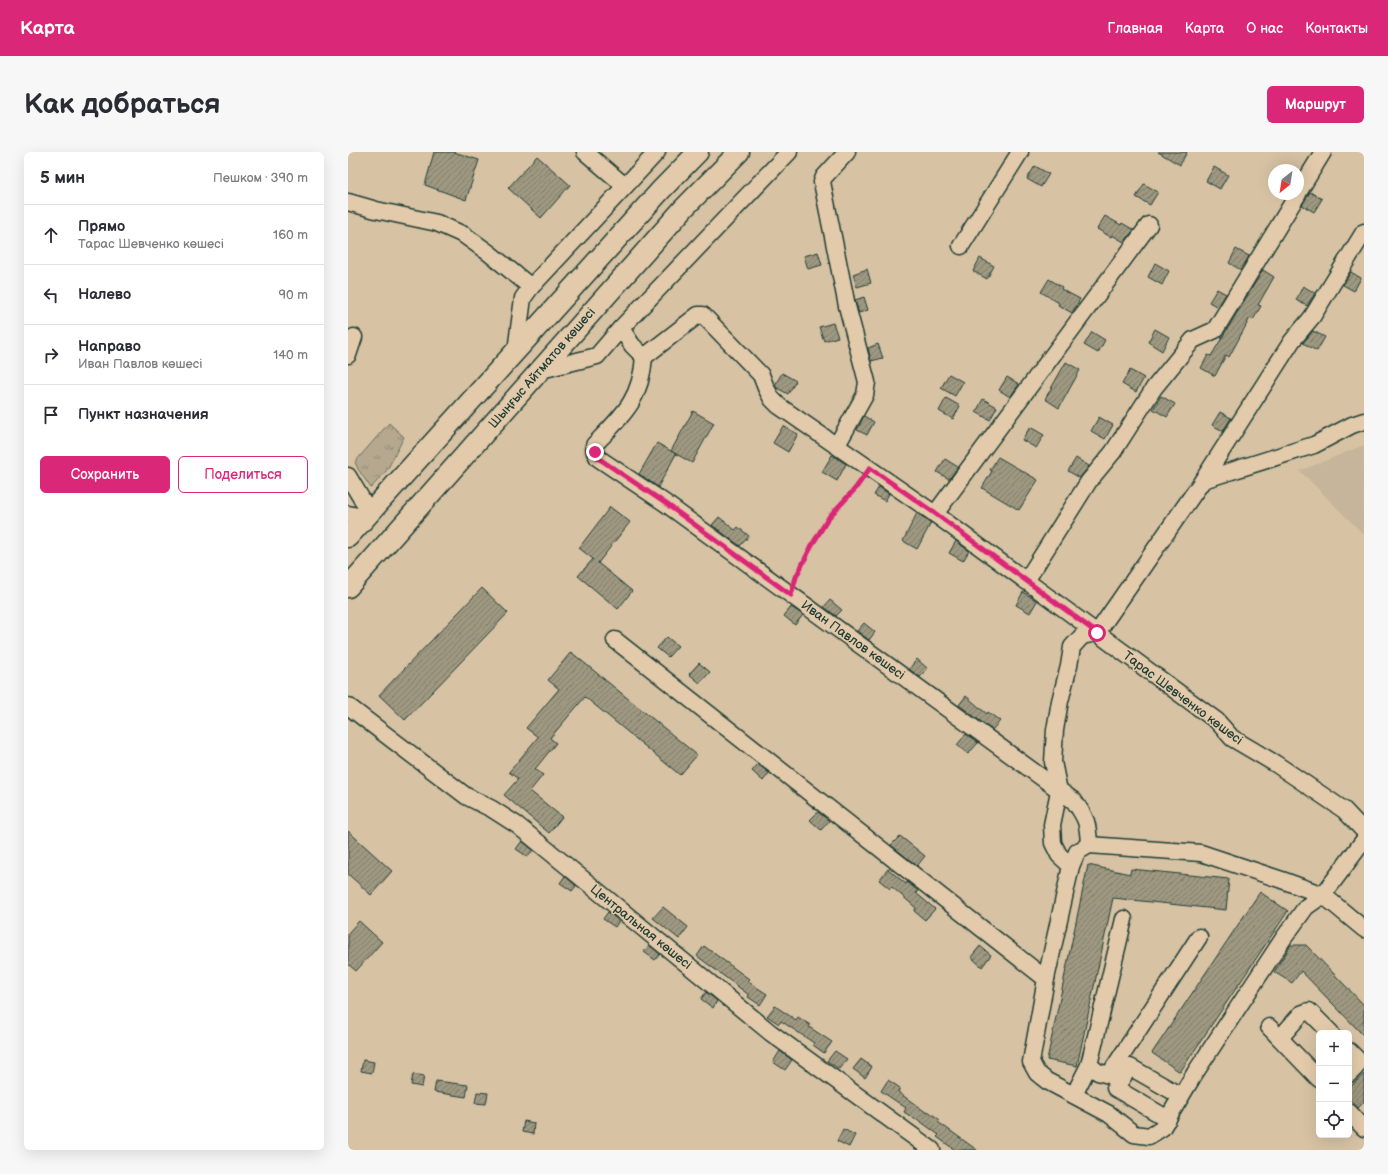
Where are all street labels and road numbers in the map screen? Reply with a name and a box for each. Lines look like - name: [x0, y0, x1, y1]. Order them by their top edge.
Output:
- street label: Шыңғыс Айтматов көшесі: [485, 304, 599, 432]
- street label: Иван Павлов көшесі: [798, 597, 908, 683]
- street label: Тарас Шевченко көшесі: [1120, 648, 1246, 748]
- street label: Центральная көшесі: [587, 881, 695, 973]

